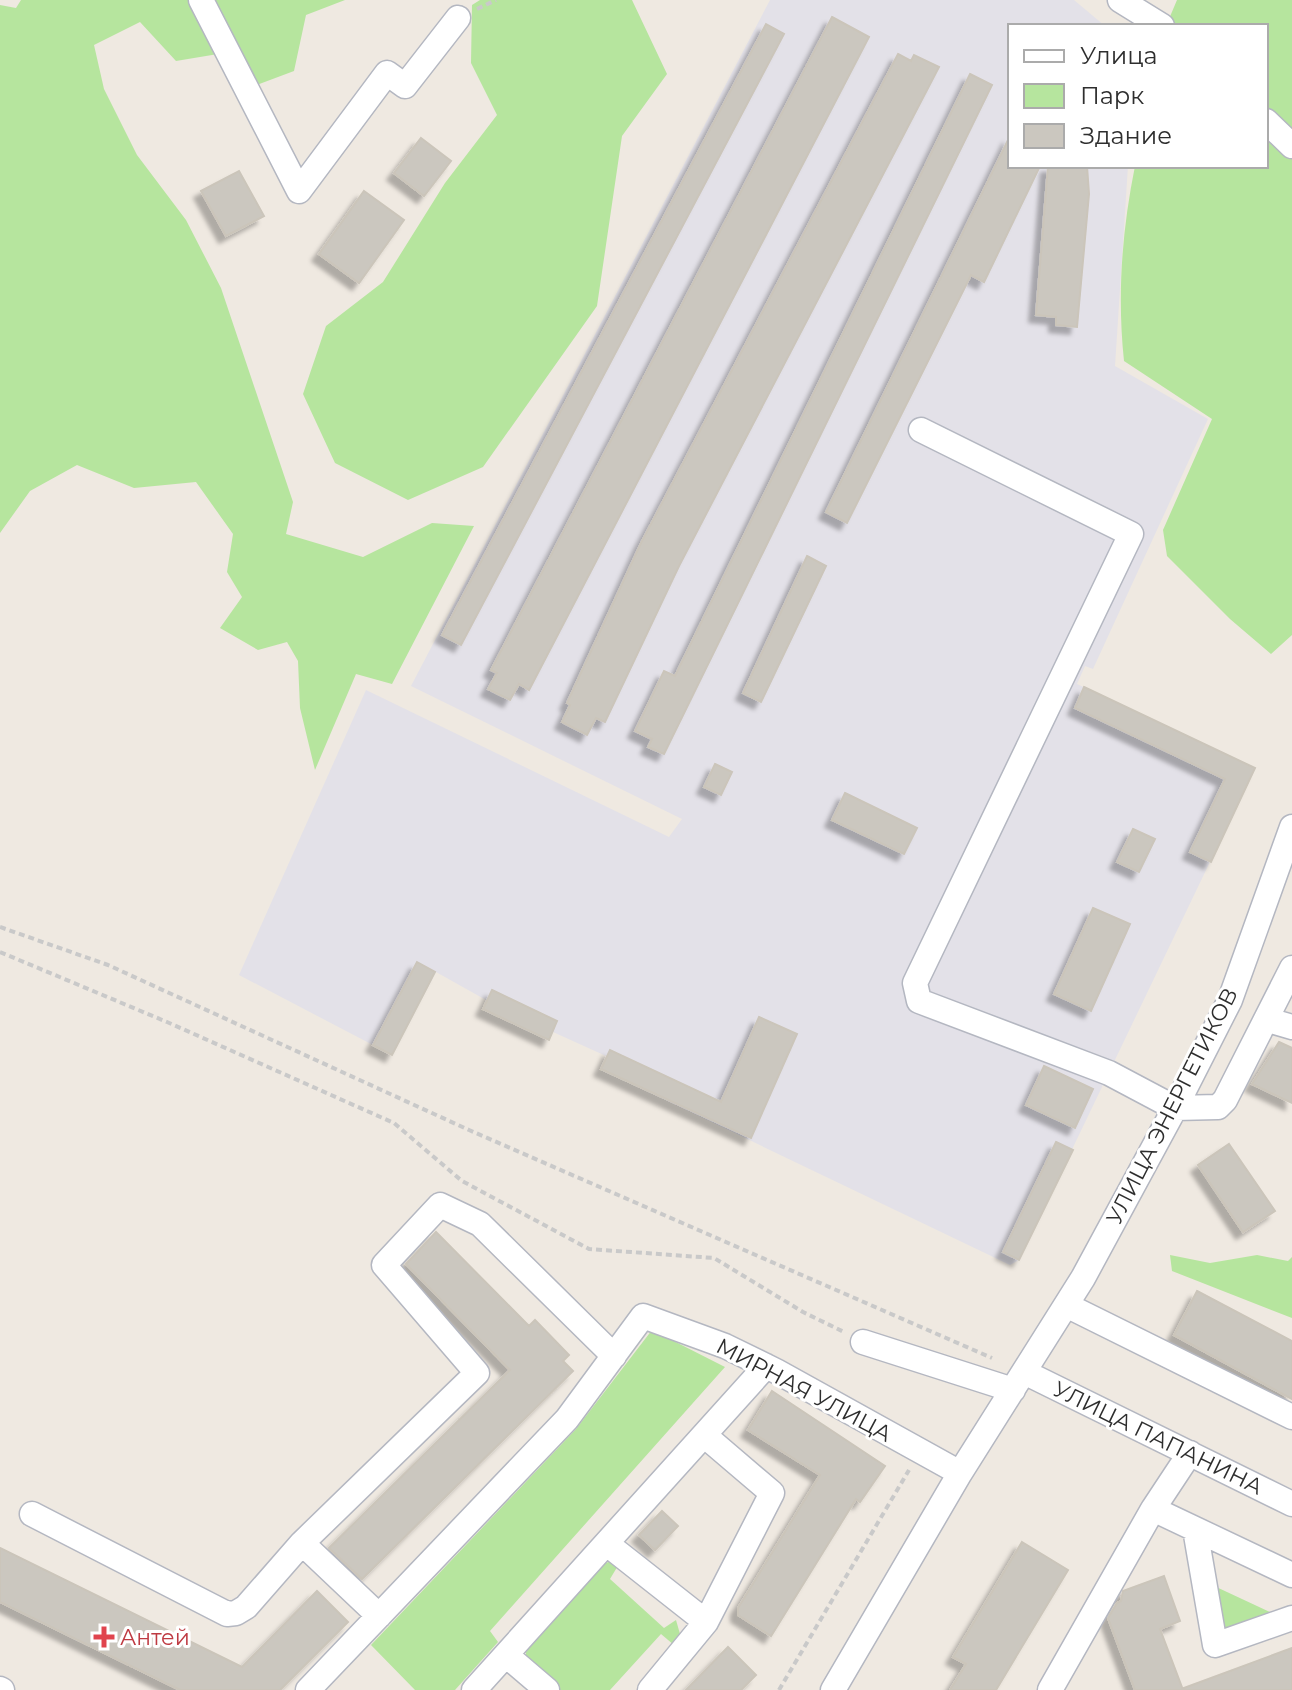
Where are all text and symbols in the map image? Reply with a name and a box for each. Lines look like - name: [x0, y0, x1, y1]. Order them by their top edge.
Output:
- legend: [1008, 24, 1268, 168]
- text: Улица: [1080, 41, 1158, 70]
- text: Парк: [1080, 81, 1144, 110]
- text: Здание: [1080, 121, 1172, 150]
- street label: УЛИЦА ЭНЕРГЕТИКОВ: [1101, 983, 1243, 1229]
- street label: МИРНАЯ УЛИЦА: [712, 1332, 897, 1448]
- street label: УЛИЦА ПАПАНИНА: [1049, 1375, 1268, 1501]
- place label: Антей: [120, 1624, 190, 1651]
- marker: Антей: [95, 1628, 113, 1646]

